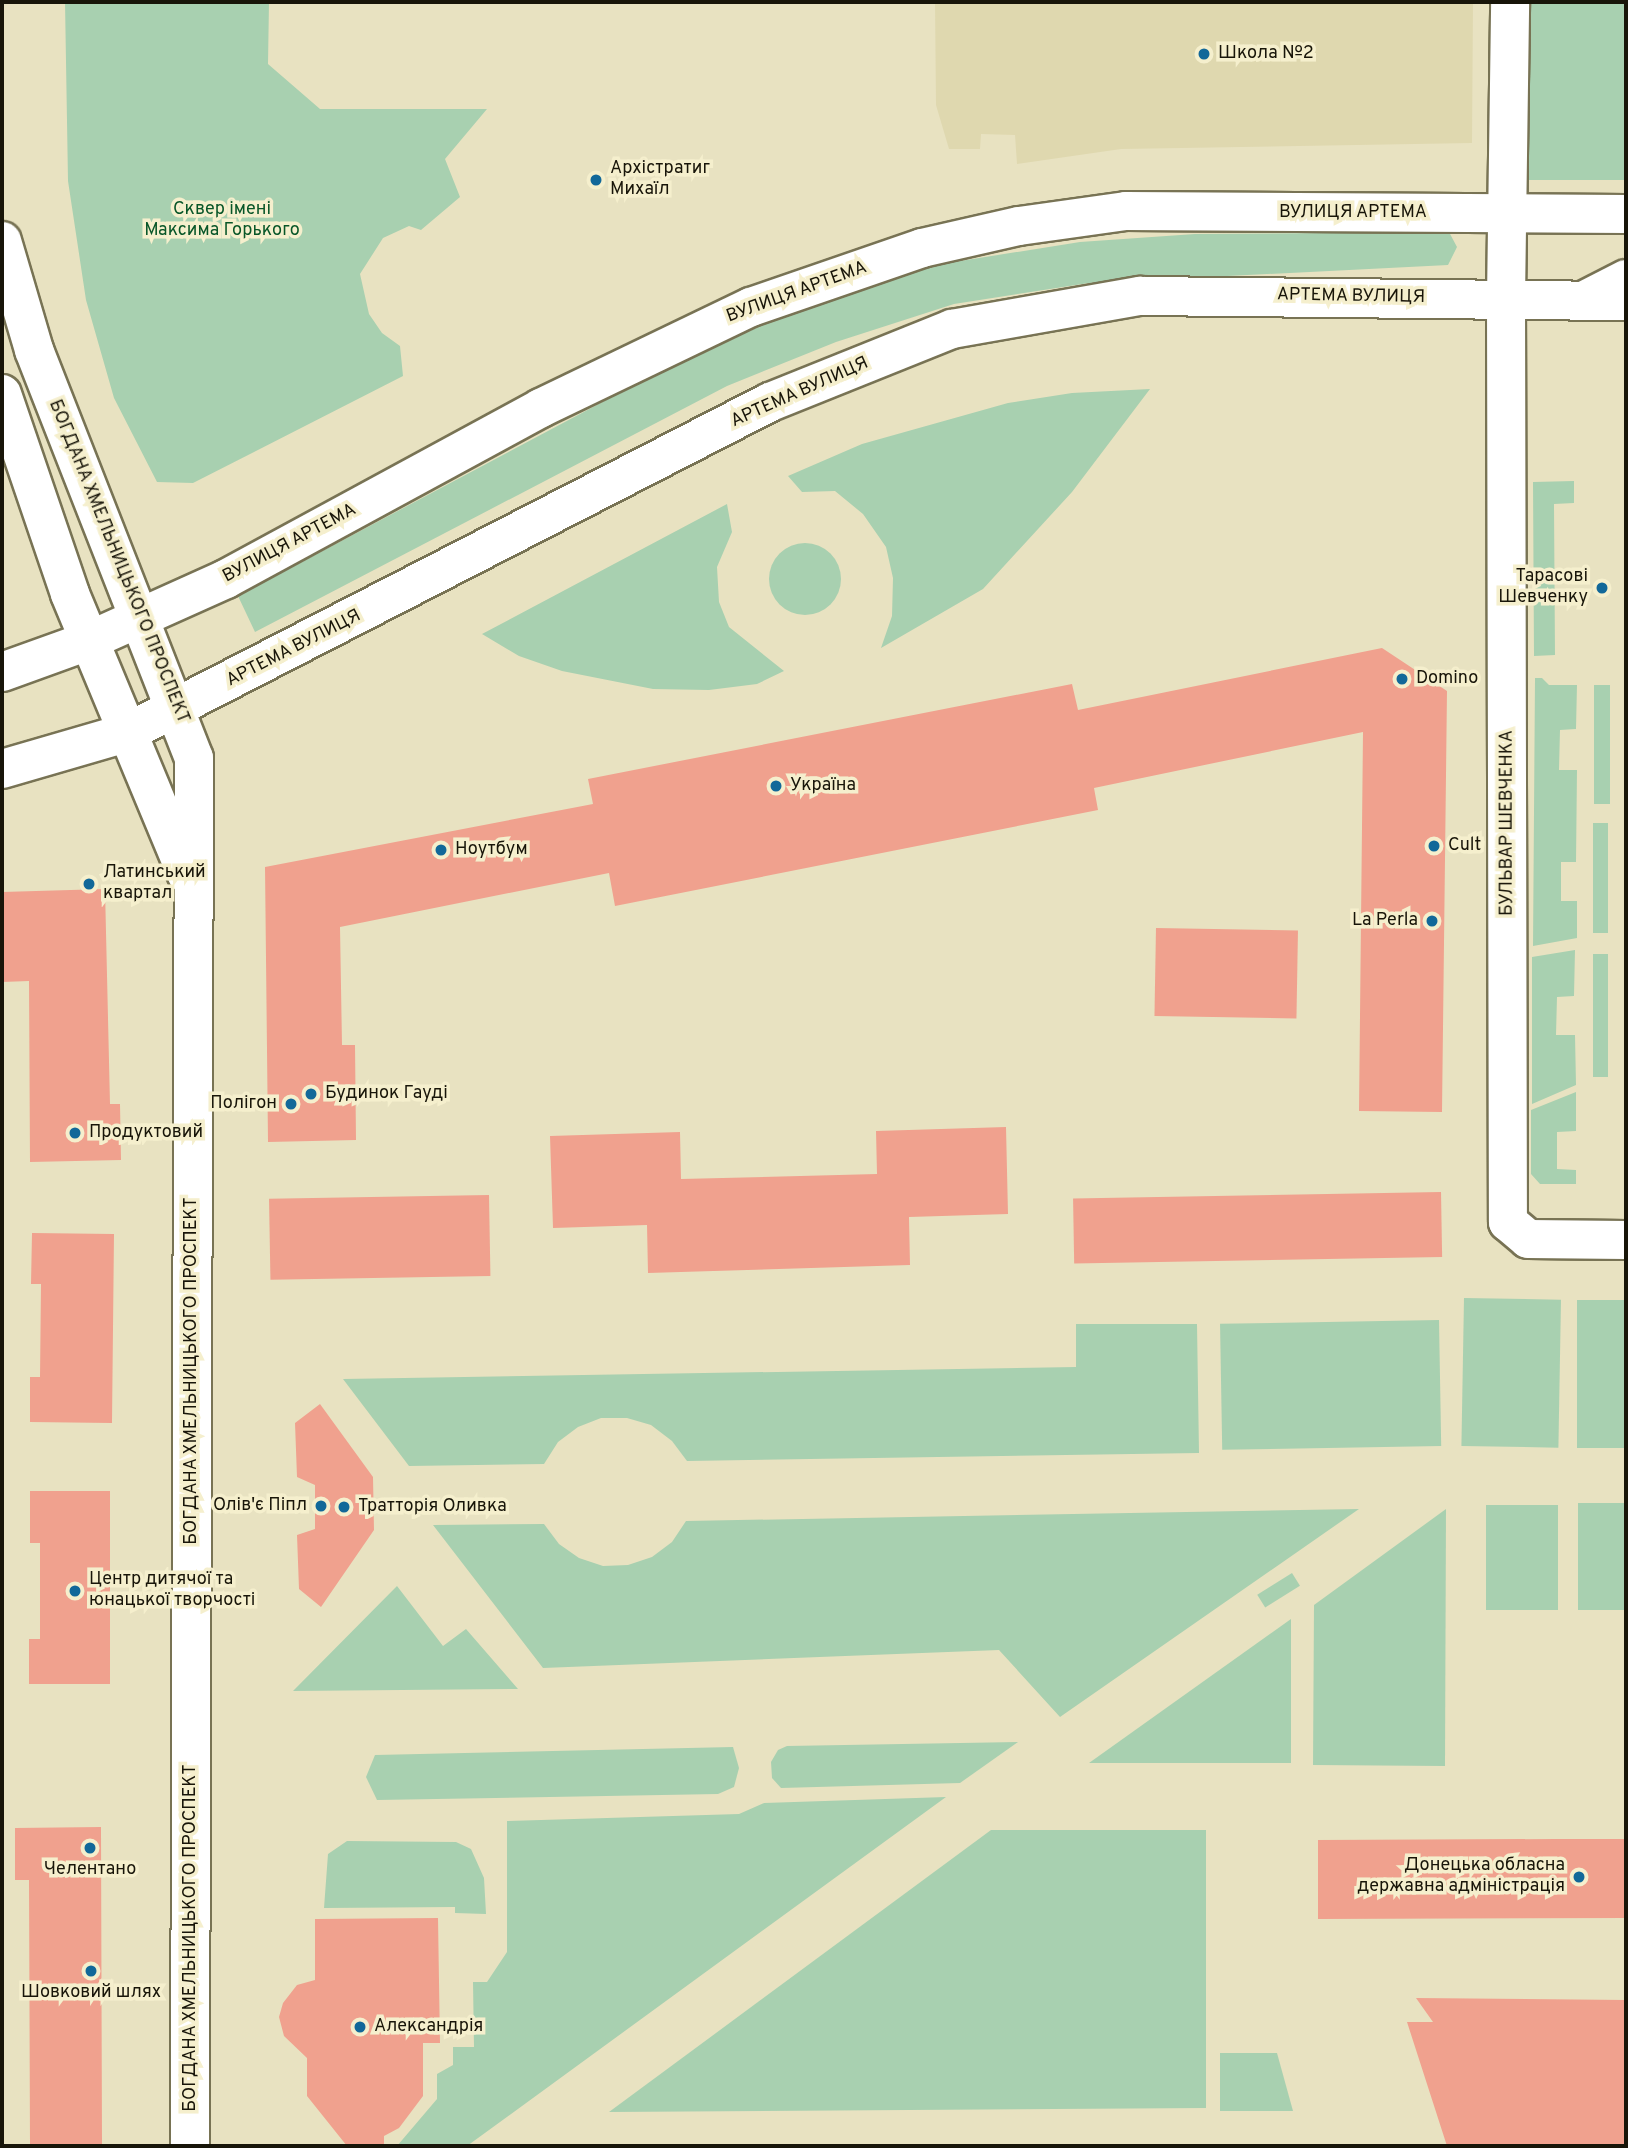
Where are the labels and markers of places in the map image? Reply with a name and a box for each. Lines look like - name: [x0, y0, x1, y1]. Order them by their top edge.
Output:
- place label: Школа №2: [1218, 43, 1314, 65]
- marker: Школа №2: [1196, 46, 1212, 62]
- place label: Архістратиг Михаїл: [610, 159, 710, 202]
- marker: Архістратиг Михаїл: [588, 172, 604, 188]
- place label: Тарасові Шевченку: [1498, 567, 1588, 610]
- marker: Тарасові Шевченку: [1594, 580, 1610, 596]
- place label: Domino: [1416, 668, 1478, 690]
- marker: Domino: [1394, 671, 1410, 687]
- place label: Україна: [790, 775, 856, 797]
- marker: Україна: [768, 778, 784, 794]
- place label: Cult: [1448, 835, 1481, 857]
- marker: Cult: [1426, 838, 1442, 854]
- place label: Ноутбум: [455, 839, 528, 861]
- marker: Ноутбум: [433, 842, 449, 858]
- place label: Латинський квартал: [103, 863, 206, 906]
- marker: Латинський квартал: [81, 876, 97, 892]
- place label: La Perla: [1352, 910, 1418, 932]
- marker: La Perla: [1424, 913, 1440, 929]
- place label: Будинок Гауді: [325, 1083, 448, 1105]
- marker: Будинок Гауді: [303, 1086, 319, 1102]
- place label: Полігон: [210, 1093, 277, 1115]
- marker: Полігон: [283, 1096, 299, 1112]
- place label: Продуктовий: [89, 1122, 203, 1144]
- marker: Продуктовий: [67, 1125, 83, 1141]
- place label: Олів'є Піпл: [213, 1495, 307, 1517]
- place label: Тратторія Оливка: [358, 1496, 507, 1518]
- marker: Олів'є Піпл: [313, 1498, 329, 1514]
- marker: Тратторія Оливка: [336, 1499, 352, 1515]
- place label: Центр дитячої та юнацької творчості: [89, 1570, 255, 1612]
- marker: Центр дитячої та юнацької творчості: [67, 1583, 83, 1599]
- marker: Челентано: [82, 1840, 98, 1856]
- place label: Донецька обласна державна адміністрація: [1357, 1856, 1565, 1898]
- place label: Челентано: [44, 1859, 136, 1881]
- marker: Донецька обласна державна адміністрація: [1571, 1869, 1587, 1885]
- marker: Шовковий шлях: [83, 1963, 99, 1979]
- place label: Шовковий шлях: [21, 1982, 161, 2004]
- place label: Александрія: [374, 2016, 483, 2038]
- marker: Александрія: [352, 2019, 368, 2035]

